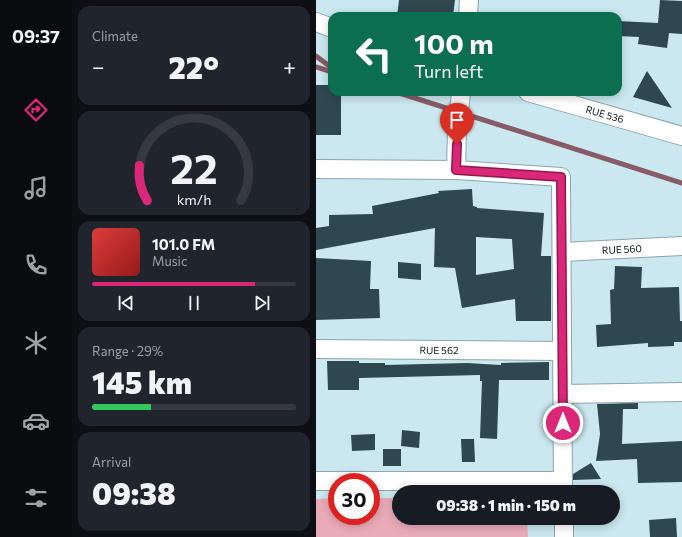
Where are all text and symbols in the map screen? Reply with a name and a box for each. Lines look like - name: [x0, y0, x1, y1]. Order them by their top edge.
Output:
- text: 09:37: [12, 25, 60, 47]
- text: 100 m: [414, 26, 494, 60]
- text: Climate: [92, 28, 138, 44]
- icon: left: [348, 28, 400, 80]
- text: 22°: [169, 48, 219, 85]
- text: −: [92, 53, 105, 80]
- text: +: [283, 53, 296, 80]
- text: Turn left: [414, 60, 483, 82]
- icon: directions: [22, 96, 50, 124]
- pin: [440, 103, 474, 144]
- street label: RUE 536: [584, 103, 625, 125]
- icon: arrive: [446, 109, 468, 131]
- text: 22: [170, 142, 218, 193]
- icon: music: [22, 174, 50, 202]
- text: km/h: [177, 190, 211, 208]
- text: 101.0 FM: [152, 235, 215, 253]
- street label: RUE 560: [602, 242, 642, 256]
- icon: phone: [22, 251, 50, 279]
- text: Music: [152, 253, 187, 269]
- icon: previous: [115, 292, 137, 314]
- icon: pause: [183, 292, 205, 314]
- icon: next: [251, 292, 273, 314]
- icon: climate: [22, 329, 50, 357]
- text: Range · 29%: [92, 343, 163, 359]
- street label: RUE 562: [419, 344, 459, 356]
- text: 145 km: [92, 363, 192, 400]
- position arrow: [542, 402, 584, 444]
- icon: car: [22, 407, 50, 435]
- text: Arrival: [92, 454, 131, 470]
- speed limit sign: 30: [328, 473, 380, 525]
- text: 09:38: [92, 474, 176, 511]
- icon: filters: [22, 484, 50, 512]
- text: 09:38 · 1 min · 150 m: [436, 496, 576, 514]

